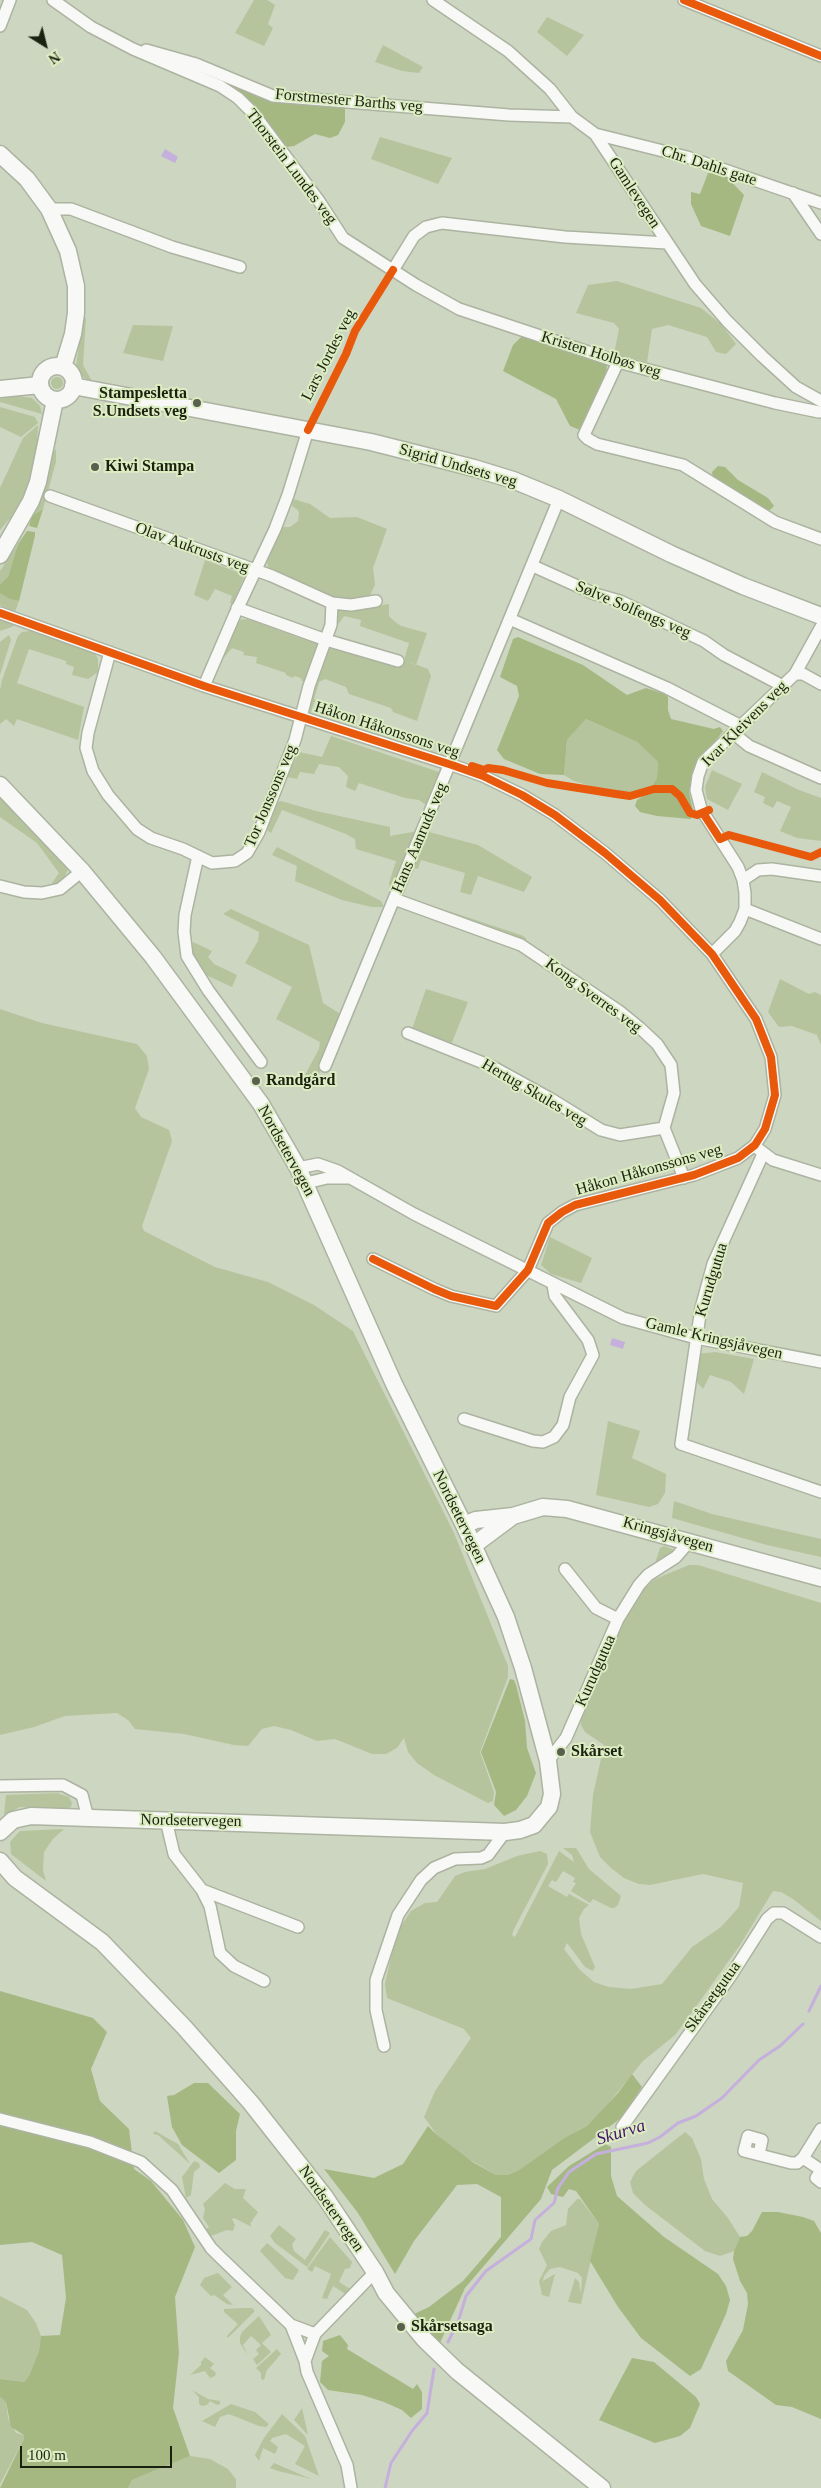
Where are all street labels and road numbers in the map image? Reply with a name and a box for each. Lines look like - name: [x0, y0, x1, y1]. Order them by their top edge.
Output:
- street label: Forstmester Barths veg: [274, 85, 424, 117]
- street label: Thorstein Lundes veg: [241, 106, 341, 228]
- street label: Chr. Dahls gate: [659, 142, 759, 190]
- street label: Gamlevegen: [604, 154, 664, 232]
- street label: Lars Jordes veg: [298, 306, 360, 404]
- street label: Kristen Holbøs veg: [539, 328, 663, 382]
- street label: Sigrid Undsets veg: [397, 440, 519, 492]
- street label: Olav Aukrusts veg: [132, 518, 252, 578]
- street label: Sølve Solfengs veg: [572, 577, 694, 643]
- street label: Ivar Kleivens veg: [698, 677, 792, 771]
- street label: Håkon Håkonssons veg: [312, 698, 462, 762]
- street label: Tor Jonssons veg: [241, 742, 301, 850]
- street label: Hans Aanruds veg: [388, 780, 452, 896]
- street label: Kong Sverres veg: [541, 955, 645, 1037]
- street label: Hertug Skules veg: [478, 1055, 590, 1131]
- street label: Nordsetervegen: [253, 1102, 319, 1200]
- street label: Håkon Håkonssons veg: [574, 1140, 724, 1200]
- street label: Kurudgutua: [692, 1241, 732, 1319]
- street label: Gamle Kringsjåvegen: [644, 1314, 784, 1364]
- street label: Nordsetervegen: [428, 1467, 490, 1567]
- street label: Kringsjåvegen: [621, 1513, 715, 1557]
- street label: Kurudgutua: [572, 1632, 620, 1710]
- street label: Nordsetervegen: [140, 1811, 242, 1831]
- street label: Skårsetgutua: [681, 1958, 745, 2036]
- street label: Nordsetervegen: [294, 2162, 368, 2256]

